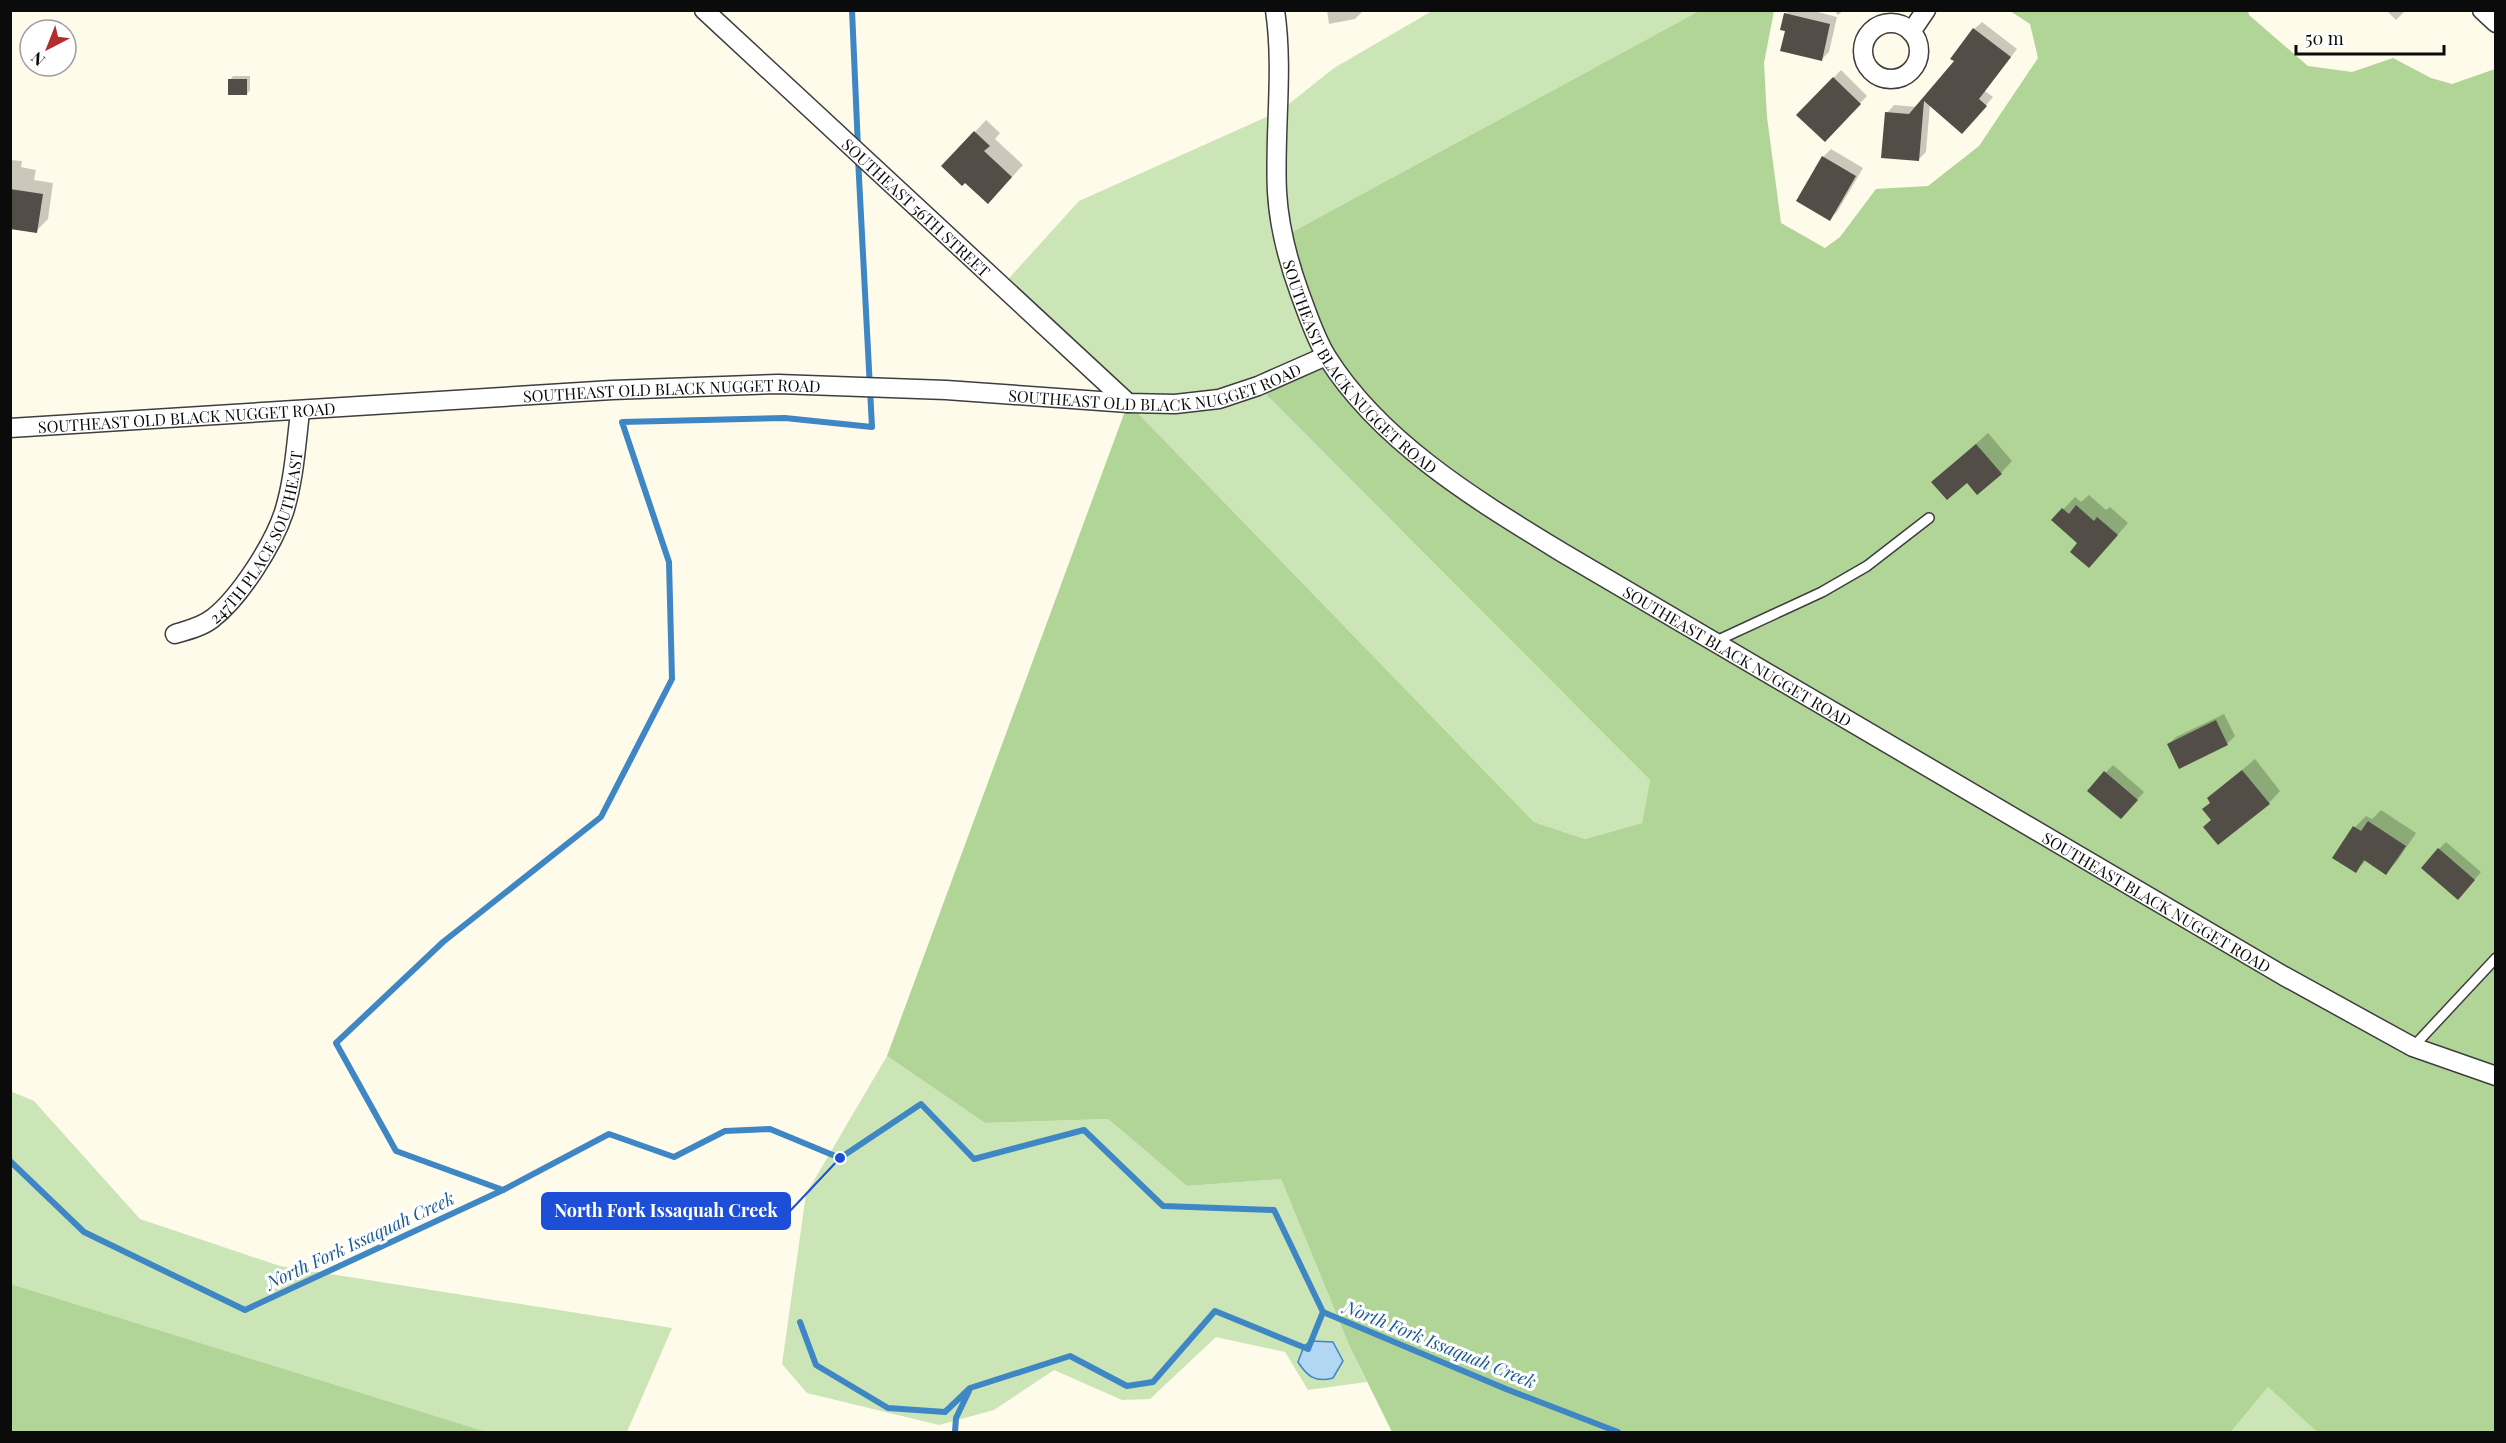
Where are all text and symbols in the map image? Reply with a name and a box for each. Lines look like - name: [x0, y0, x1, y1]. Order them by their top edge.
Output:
- north arrow: [18, 18, 78, 78]
- scale bar: [2296, 18, 2444, 56]
- text: 50 m: [2305, 26, 2344, 50]
- text: N: [26, 48, 49, 71]
- street label: SOUTHEAST 56TH STREET: [838, 133, 995, 281]
- street label: SOUTHEAST BLACK NUGGET ROAD: [1279, 257, 1442, 478]
- street label: SOUTHEAST OLD BLACK NUGGET ROAD: [1008, 358, 1304, 415]
- street label: SOUTHEAST OLD BLACK NUGGET ROAD: [522, 373, 821, 406]
- street label: SOUTHEAST OLD BLACK NUGGET ROAD: [37, 397, 336, 437]
- street label: 247TH PLACE SOUTHEAST: [205, 450, 306, 628]
- street label: SOUTHEAST BLACK NUGGET ROAD: [1620, 580, 1856, 731]
- street label: SOUTHEAST BLACK NUGGET ROAD: [2039, 826, 2275, 977]
- water label: North Fork Issaquah Creek: [260, 1186, 458, 1295]
- callout: North Fork Issaquah Creek: [542, 1193, 790, 1229]
- text: North Fork Issaquah Creek: [554, 1198, 778, 1222]
- water label: North Fork Issaquah Creek: [1338, 1294, 1540, 1394]

